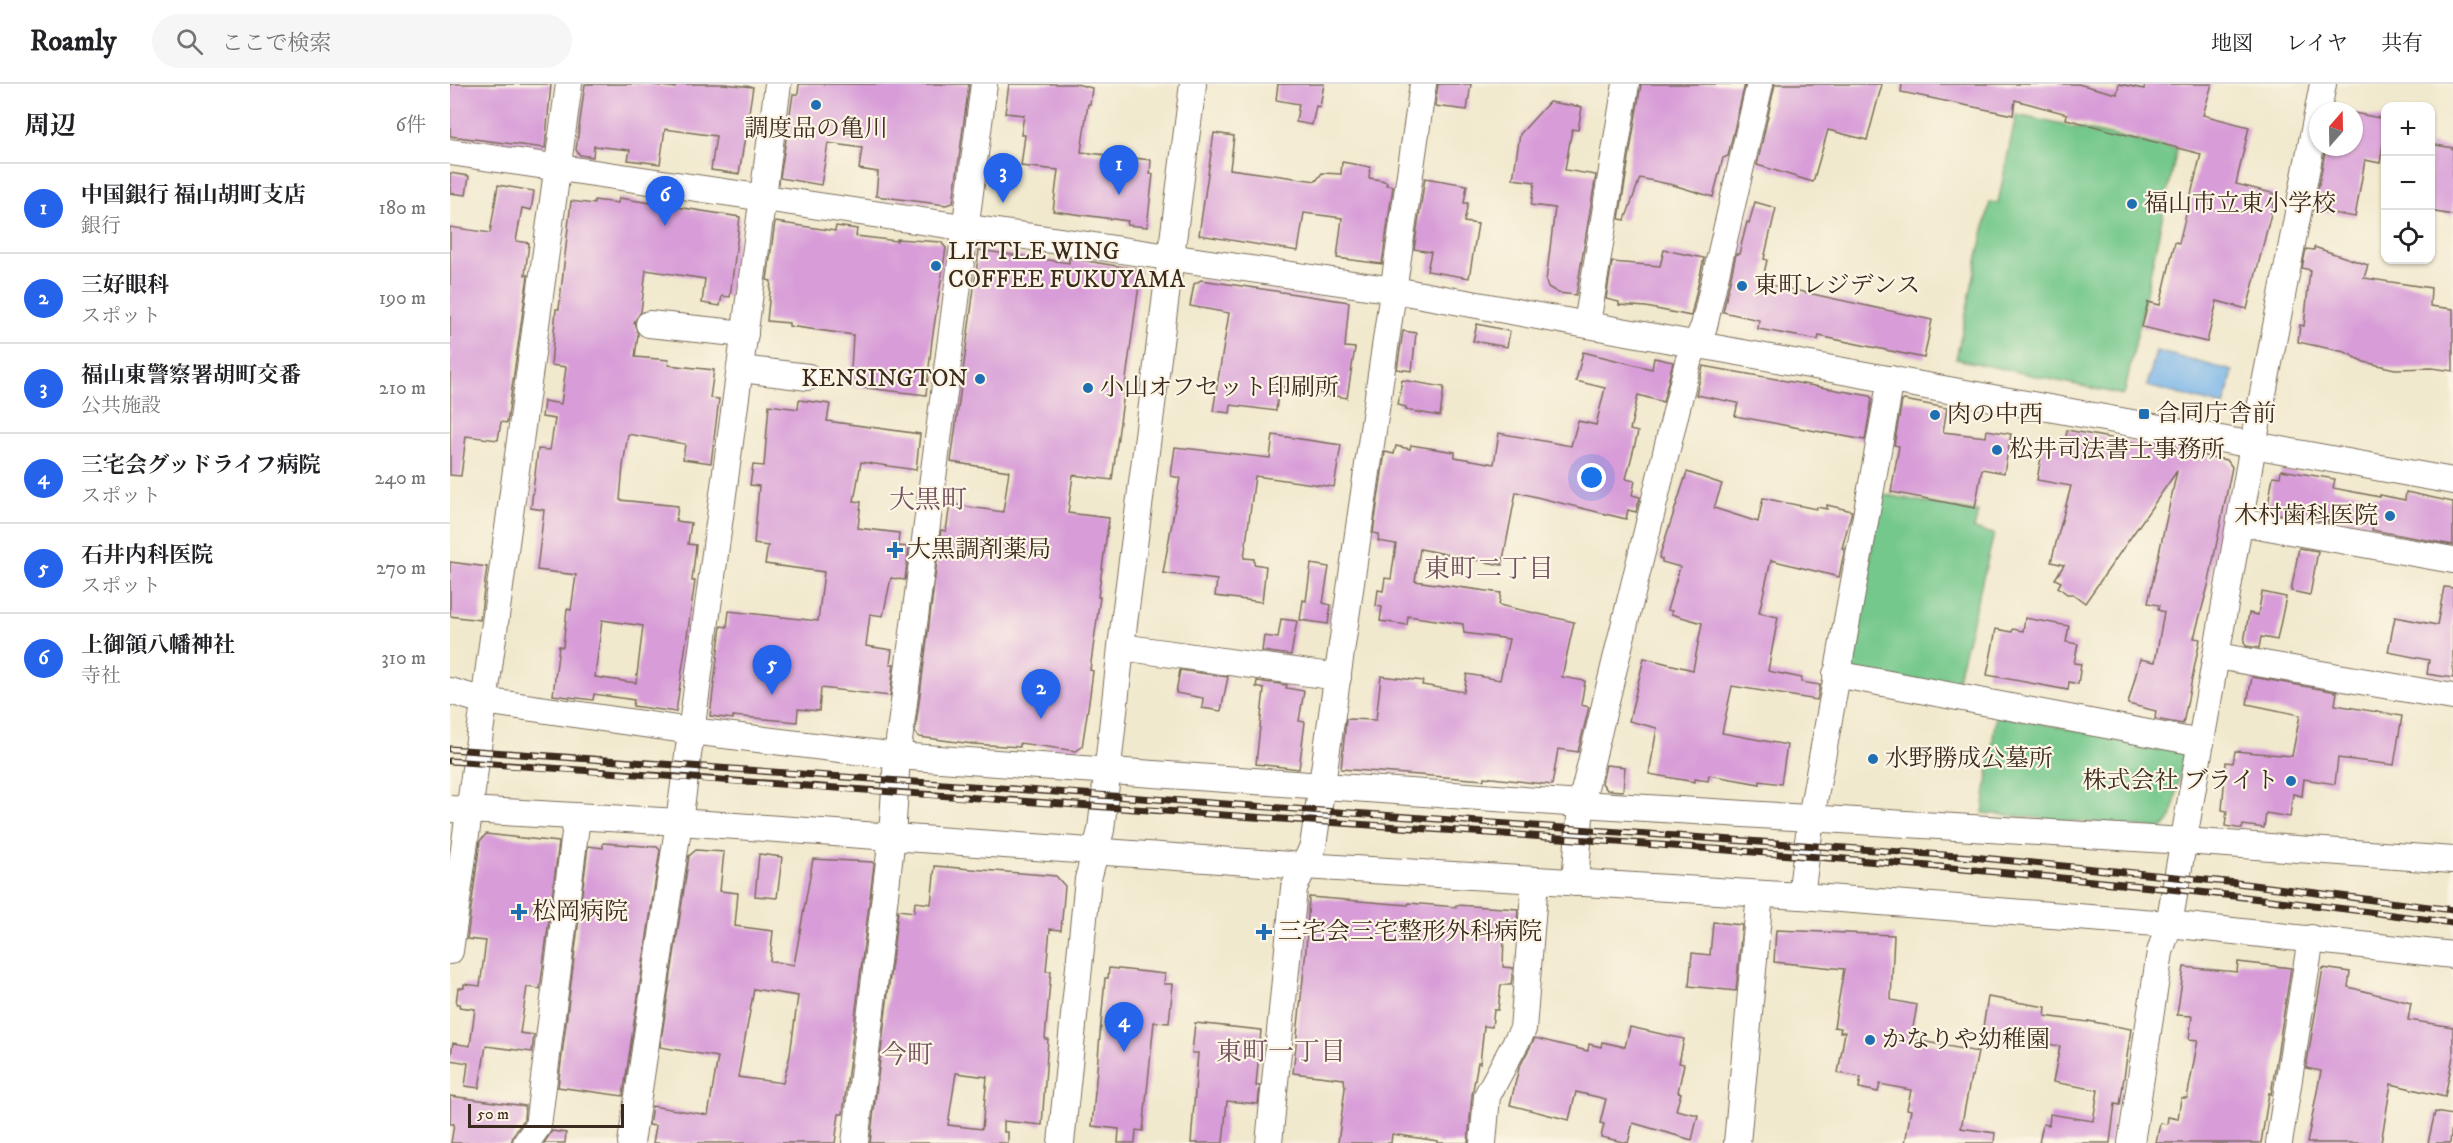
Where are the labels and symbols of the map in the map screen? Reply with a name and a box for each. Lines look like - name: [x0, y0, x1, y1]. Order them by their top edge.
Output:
- marker: 調度品の亀川: [809, 98, 823, 112]
- north arrow: [2309, 102, 2363, 156]
- place label: 調度品の亀川: [744, 114, 888, 144]
- pin: 1: [1100, 146, 1138, 195]
- pin: 3: [984, 154, 1022, 203]
- pin: 6: [646, 176, 684, 226]
- place label: 福山市立東小学校: [2144, 189, 2336, 219]
- marker: 福山市立東小学校: [2125, 197, 2139, 211]
- place label: LITTLE WING COFFEE FUKUYAMA: [948, 237, 1186, 295]
- marker: LITTLE WING COFFEE FUKUYAMA: [929, 259, 943, 273]
- place label: 東町レジデンス: [1754, 271, 1920, 301]
- marker: 東町レジデンス: [1735, 279, 1749, 293]
- place label: KENSINGTON: [801, 364, 968, 394]
- marker: KENSINGTON: [973, 372, 987, 386]
- place label: 小山オフセット印刷所: [1100, 373, 1339, 403]
- marker: 小山オフセット印刷所: [1081, 381, 1095, 395]
- place label: 合同庁舎前: [2156, 399, 2276, 429]
- place label: 肉の中西: [1947, 400, 2043, 430]
- marker: 合同庁舎前: [2137, 407, 2151, 421]
- marker: 肉の中西: [1928, 408, 1942, 422]
- place label: 松井司法書士事務所: [2009, 435, 2225, 465]
- marker: 松井司法書士事務所: [1990, 443, 2004, 457]
- your location: [1577, 463, 1606, 492]
- district label: 大黒町: [889, 484, 967, 517]
- place label: 木村歯科医院: [2234, 501, 2378, 531]
- marker: 木村歯科医院: [2383, 509, 2397, 523]
- place label: 大黒調剤薬局: [907, 535, 1051, 565]
- marker: 大黒調剤薬局: [888, 543, 902, 557]
- district label: 東町二丁目: [1424, 553, 1554, 586]
- pin: 5: [752, 646, 792, 695]
- pin: 2: [1022, 670, 1060, 719]
- place label: 水野勝成公墓所: [1885, 744, 2053, 774]
- marker: 水野勝成公墓所: [1866, 752, 1880, 766]
- place label: 株式会社 ブライト: [2083, 766, 2279, 796]
- marker: 株式会社 ブライト: [2284, 774, 2298, 788]
- place label: 松岡病院: [532, 897, 628, 927]
- marker: 松岡病院: [510, 903, 528, 921]
- place label: 三宅会三宅整形外科病院: [1278, 917, 1542, 947]
- marker: 三宅会三宅整形外科病院: [1255, 923, 1273, 941]
- pin: 4: [1104, 1002, 1144, 1052]
- place label: かなりや幼稚園: [1882, 1025, 2050, 1055]
- marker: かなりや幼稚園: [1863, 1033, 1877, 1047]
- district label: 東町一丁目: [1216, 1036, 1346, 1069]
- district label: 今町: [881, 1039, 933, 1072]
- scale bar: [468, 1101, 624, 1128]

